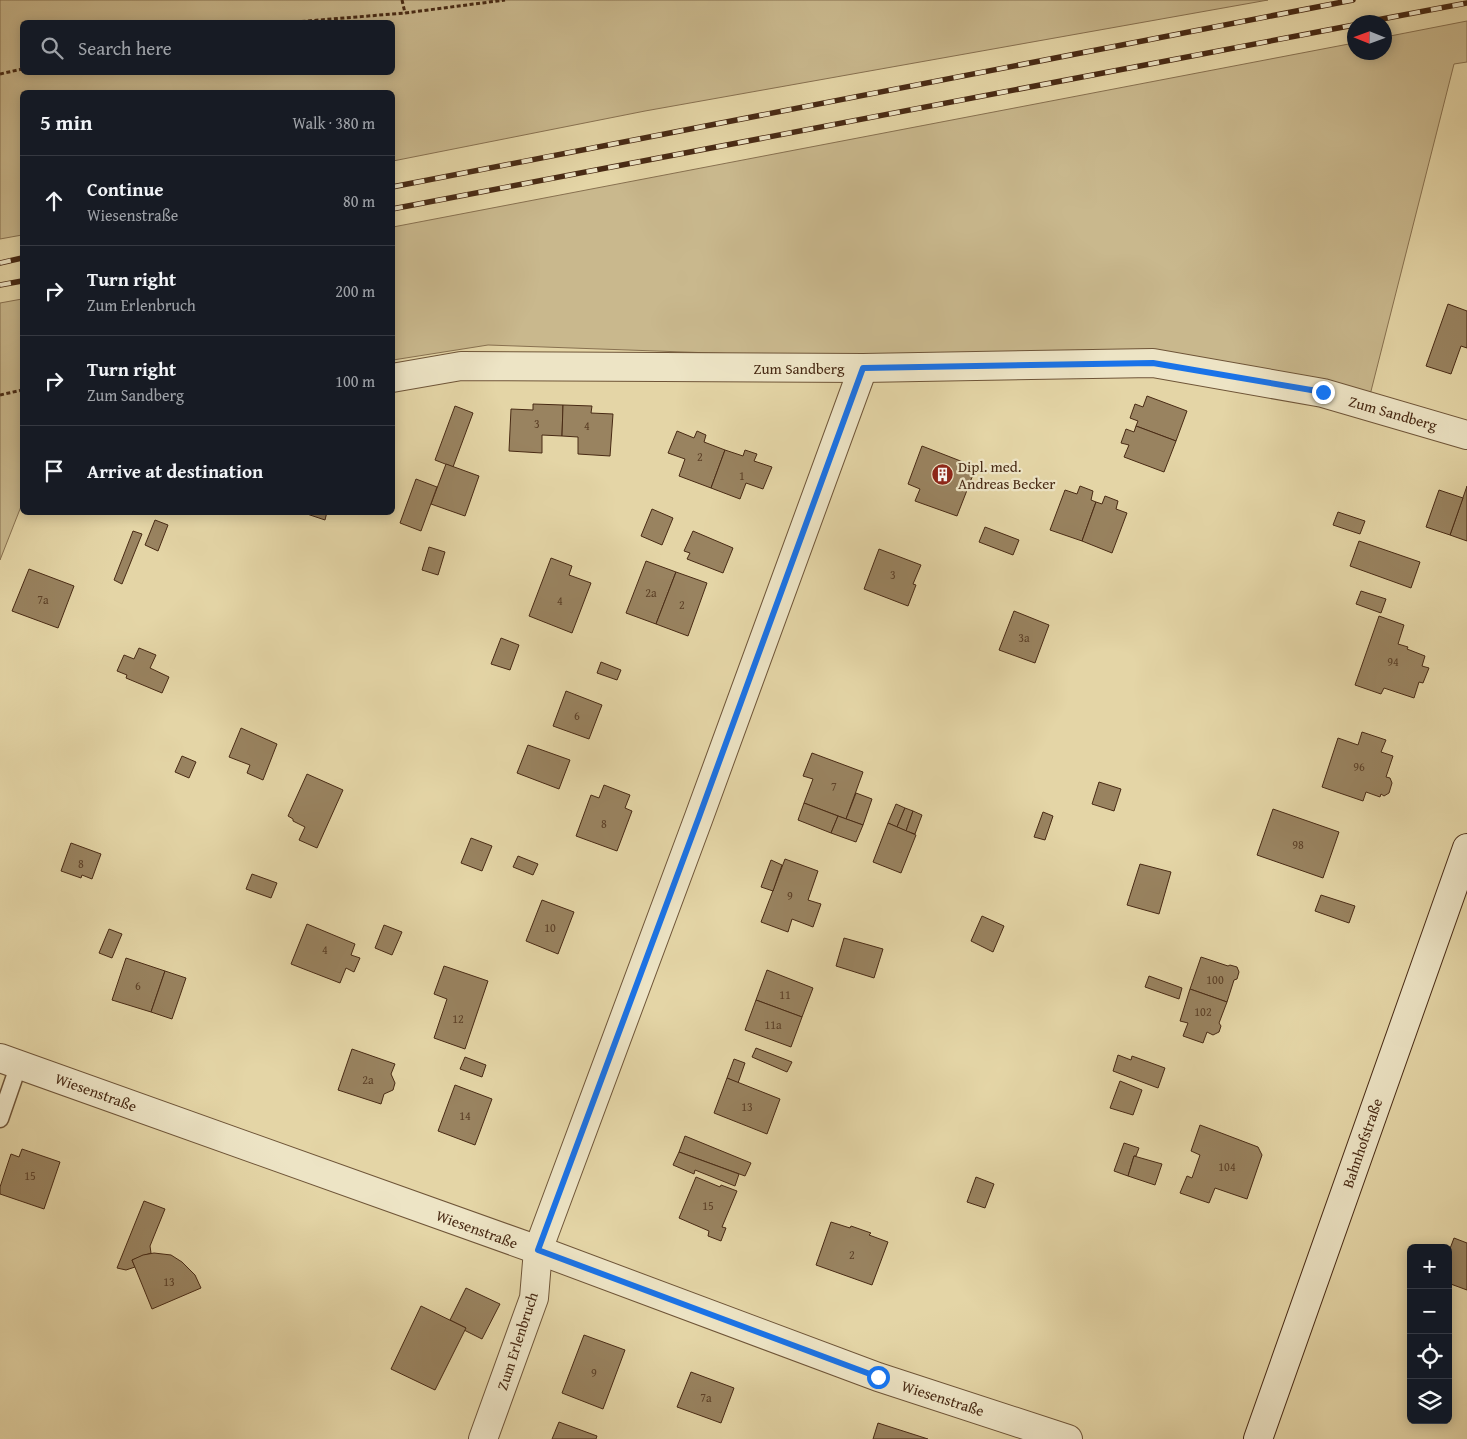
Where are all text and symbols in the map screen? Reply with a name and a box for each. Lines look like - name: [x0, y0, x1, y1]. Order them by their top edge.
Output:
- north arrow: [1347, 15, 1392, 60]
- search box: [20, 20, 395, 75]
- icon: search: [38, 34, 66, 62]
- text: Search here: [78, 34, 172, 62]
- text: 5 min: [40, 107, 92, 138]
- text: Walk · 380 m: [292, 111, 375, 135]
- text: Continue: [87, 175, 164, 203]
- icon: ahead: [40, 187, 68, 215]
- text: 80 m: [343, 189, 375, 213]
- text: Wiesenstraße: [87, 203, 178, 227]
- text: Turn right: [87, 265, 176, 293]
- icon: right: [40, 277, 68, 305]
- text: 200 m: [335, 279, 375, 303]
- text: Zum Erlenbruch: [87, 293, 196, 317]
- text: Turn right: [87, 355, 176, 383]
- street label: Zum Sandberg: [754, 358, 845, 379]
- icon: right: [40, 367, 68, 395]
- text: 100 m: [335, 369, 375, 393]
- route end: [1312, 381, 1335, 404]
- text: Zum Sandberg: [87, 383, 184, 407]
- street label: Zum Sandberg: [1346, 390, 1440, 436]
- house number: 3: [534, 415, 540, 432]
- house number: 4: [584, 417, 590, 434]
- house number: 2: [697, 448, 703, 465]
- place label: Dipl. med. Andreas Becker: [958, 456, 1055, 494]
- icon: arrive: [40, 457, 68, 485]
- text: Arrive at destination: [87, 457, 263, 485]
- building icon: Dipl. med. Andreas Becker: [930, 463, 954, 487]
- house number: 1: [739, 467, 745, 484]
- house number: 3: [890, 566, 896, 583]
- house number: 2a: [645, 584, 657, 601]
- house number: 7a: [37, 591, 49, 608]
- house number: 4: [557, 592, 563, 609]
- house number: 2: [679, 596, 685, 613]
- house number: 3a: [1018, 629, 1030, 646]
- house number: 94: [1387, 653, 1399, 670]
- house number: 6: [574, 707, 580, 724]
- house number: 96: [1353, 758, 1365, 775]
- house number: 7: [831, 778, 837, 795]
- house number: 8: [601, 815, 607, 832]
- house number: 98: [1292, 836, 1304, 853]
- house number: 8: [78, 855, 84, 872]
- house number: 9: [787, 887, 793, 904]
- house number: 10: [544, 919, 556, 936]
- house number: 4: [322, 941, 328, 958]
- house number: 100: [1206, 971, 1224, 988]
- house number: 6: [135, 977, 141, 994]
- house number: 11: [779, 986, 791, 1003]
- house number: 102: [1194, 1003, 1212, 1020]
- house number: 12: [452, 1010, 464, 1027]
- house number: 11a: [764, 1016, 782, 1033]
- street label: Wiesenstraße: [52, 1067, 140, 1117]
- house number: 2a: [362, 1071, 374, 1088]
- street label: Bahnhofstraße: [1337, 1095, 1387, 1191]
- house number: 13: [741, 1098, 753, 1115]
- house number: 14: [459, 1107, 471, 1124]
- house number: 104: [1218, 1158, 1236, 1175]
- house number: 15: [24, 1167, 36, 1184]
- house number: 15: [702, 1197, 714, 1214]
- street label: Wiesenstraße: [433, 1204, 521, 1254]
- map controls: [1407, 1244, 1452, 1424]
- button: +: [1407, 1244, 1452, 1289]
- house number: 2: [849, 1246, 855, 1263]
- house number: 13: [163, 1273, 175, 1290]
- street label: Zum Erlenbruch: [491, 1289, 543, 1393]
- button: −: [1407, 1289, 1452, 1334]
- button: locate: [1407, 1334, 1452, 1379]
- house number: 9: [591, 1364, 597, 1381]
- route start: [867, 1366, 890, 1389]
- street label: Wiesenstraße: [899, 1375, 987, 1421]
- button: layers: [1407, 1379, 1452, 1424]
- house number: 7a: [700, 1389, 712, 1406]

